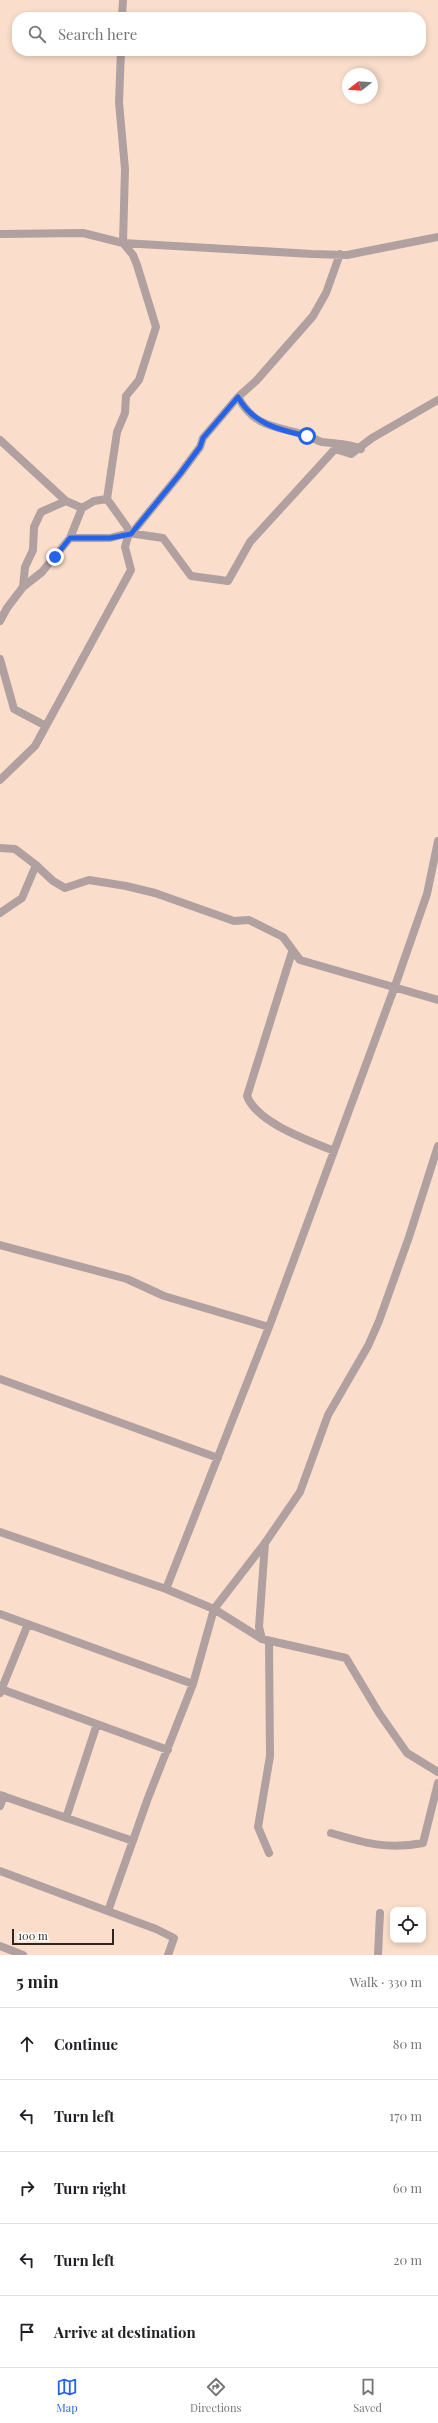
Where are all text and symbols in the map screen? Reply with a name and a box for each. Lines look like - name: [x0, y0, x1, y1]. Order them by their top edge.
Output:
- search box: [12, 12, 426, 56]
- icon: search: [26, 23, 48, 45]
- text: Search here: [58, 24, 137, 44]
- north arrow: [342, 68, 378, 104]
- route start: [298, 427, 316, 445]
- route end: [46, 548, 64, 566]
- map controls: [390, 1907, 426, 1943]
- button: locate: [390, 1907, 426, 1943]
- scale bar: [12, 1927, 114, 1946]
- text: 100 m: [18, 1928, 48, 1943]
- text: 5 min: [16, 1970, 59, 1992]
- text: Walk · 330 m: [349, 1973, 422, 1990]
- icon: ahead: [16, 2033, 38, 2055]
- text: Continue: [54, 2034, 118, 2054]
- text: 80 m: [393, 2035, 422, 2052]
- icon: left: [16, 2105, 38, 2127]
- text: Turn left: [54, 2106, 115, 2126]
- text: 170 m: [389, 2107, 422, 2124]
- icon: right: [16, 2177, 38, 2199]
- text: Turn right: [54, 2178, 127, 2198]
- text: 60 m: [393, 2179, 422, 2196]
- icon: left: [16, 2249, 38, 2271]
- text: Turn left: [54, 2250, 115, 2270]
- text: 20 m: [393, 2251, 422, 2268]
- icon: arrive: [16, 2321, 38, 2343]
- text: Arrive at destination: [54, 2322, 196, 2342]
- tab: Map: [56, 2376, 78, 2415]
- tab: Directions: [190, 2376, 241, 2415]
- tab: Saved: [353, 2376, 382, 2415]

